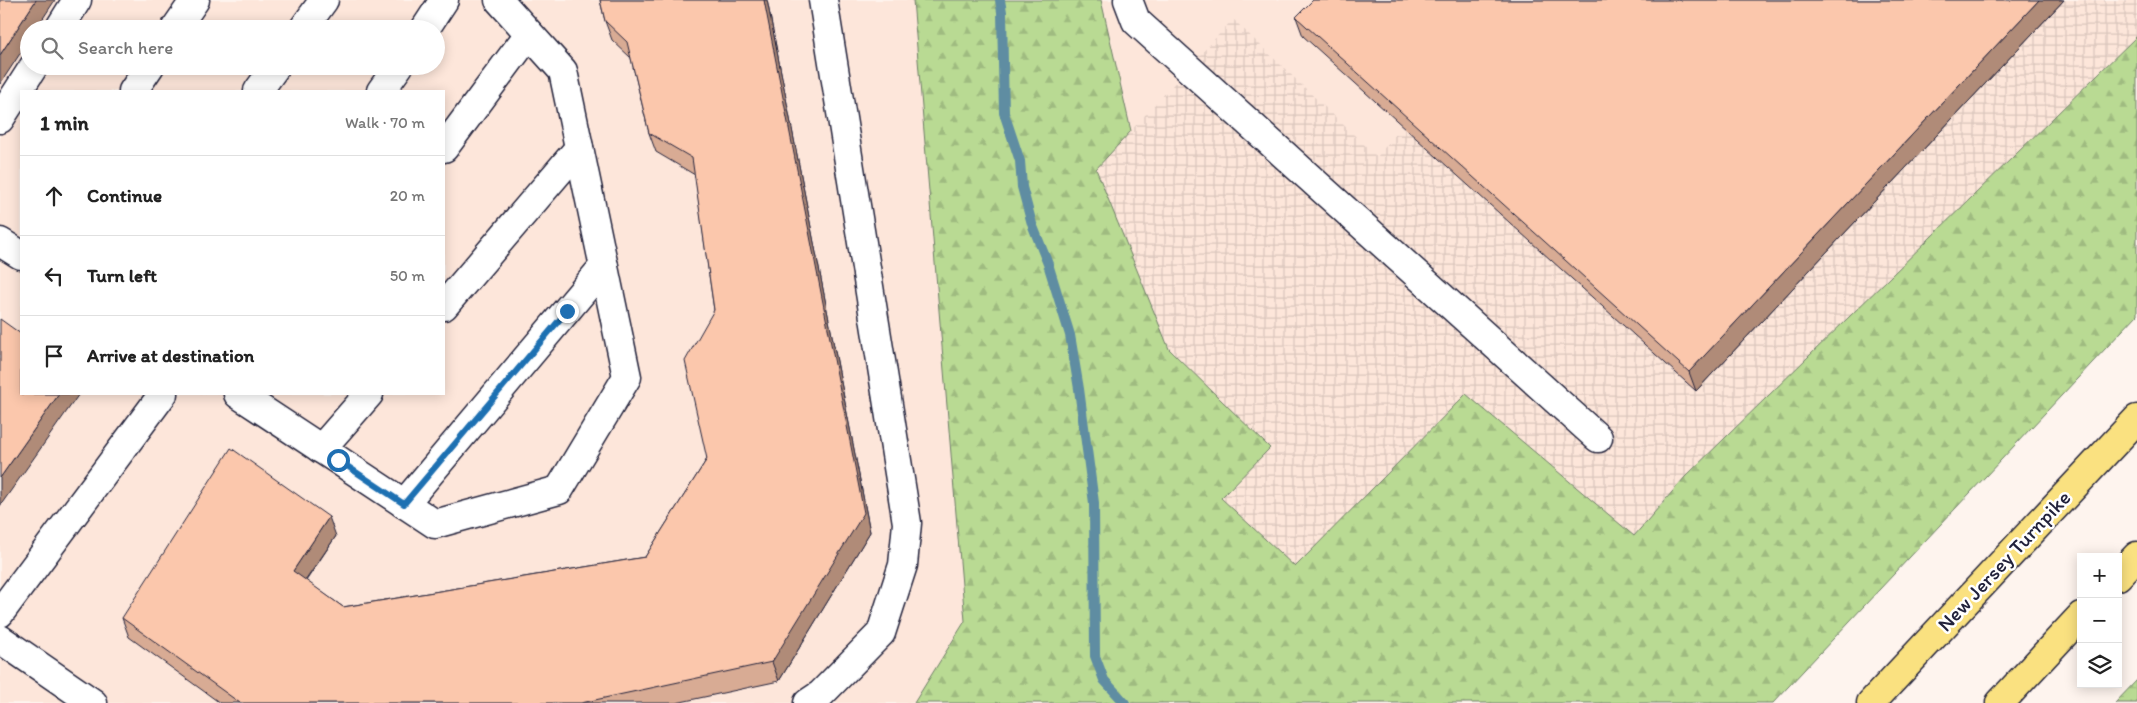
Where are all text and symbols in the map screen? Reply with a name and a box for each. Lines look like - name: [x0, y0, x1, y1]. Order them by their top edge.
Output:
- search box: [20, 20, 445, 75]
- icon: search: [38, 34, 66, 62]
- text: Search here: [78, 36, 173, 59]
- text: 1 min: [40, 110, 89, 135]
- text: Walk · 70 m: [345, 113, 425, 132]
- icon: ahead: [40, 182, 68, 210]
- text: Continue: [87, 184, 162, 207]
- text: 20 m: [390, 186, 425, 205]
- icon: left: [40, 262, 68, 290]
- text: Turn left: [87, 264, 157, 287]
- text: 50 m: [390, 266, 425, 285]
- route end: [556, 300, 579, 323]
- icon: arrive: [40, 342, 68, 370]
- text: Arrive at destination: [87, 344, 254, 367]
- route start: [327, 449, 350, 472]
- street label: New Jersey Turnpike: [1932, 485, 2076, 636]
- map controls: [2077, 553, 2122, 688]
- button: +: [2077, 553, 2122, 598]
- button: −: [2077, 598, 2122, 643]
- button: layers: [2077, 643, 2122, 688]

